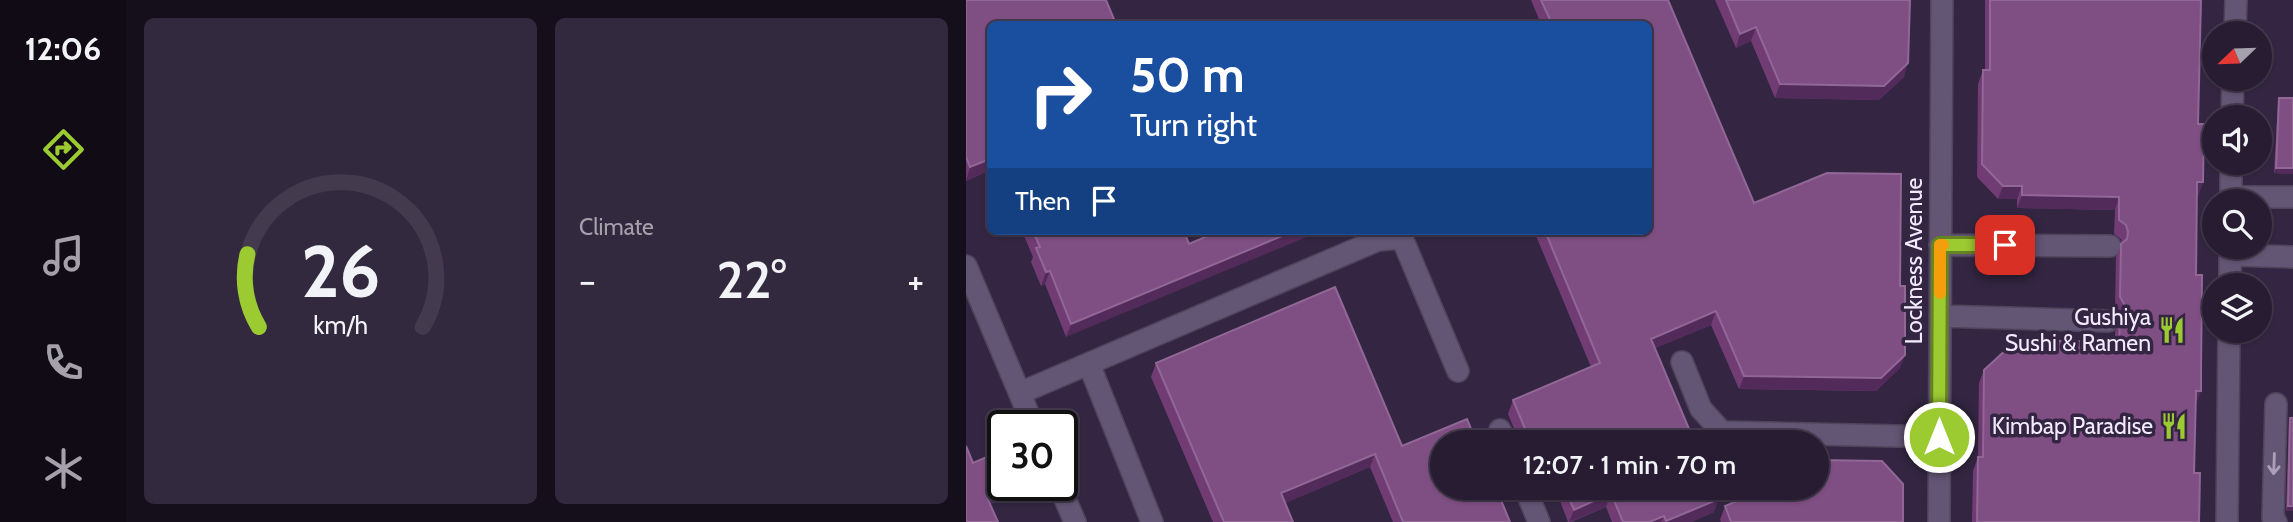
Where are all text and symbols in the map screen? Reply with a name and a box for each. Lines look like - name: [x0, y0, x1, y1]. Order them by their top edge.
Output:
- north arrow: [2202, 21, 2272, 91]
- map controls: [2202, 21, 2272, 343]
- text: 12:06: [25, 29, 101, 68]
- text: 50 m: [1130, 45, 1245, 104]
- icon: right: [1015, 49, 1106, 140]
- text: Turn right: [1130, 105, 1257, 144]
- button: sound: [2202, 105, 2272, 175]
- icon: directions: [39, 125, 88, 174]
- street label: Lockness Avenue: [1900, 178, 1928, 344]
- icon: arrive: [1085, 182, 1123, 220]
- text: Then: [1015, 185, 1071, 217]
- button: search: [2202, 189, 2272, 259]
- text: Climate: [579, 213, 654, 241]
- pin: [1975, 215, 2035, 275]
- icon: arrive: [1986, 226, 2024, 264]
- text: 26: [301, 227, 380, 315]
- icon: music: [39, 231, 88, 280]
- text: 22°: [717, 248, 786, 311]
- text: −: [579, 257, 596, 304]
- text: +: [907, 257, 924, 304]
- button: layers: [2202, 273, 2272, 343]
- place label: Gushiya Sushi & Ramen: [2005, 303, 2151, 357]
- text: km/h: [313, 310, 368, 340]
- restaurant icon: Gushiya Sushi & Ramen: [2157, 315, 2187, 345]
- icon: phone: [39, 338, 88, 387]
- position arrow: [1902, 400, 1976, 474]
- speed limit sign: 30: [987, 410, 1078, 501]
- restaurant icon: Kimbap Paradise: [2159, 411, 2189, 441]
- place label: Kimbap Paradise: [1992, 412, 2153, 440]
- icon: climate: [39, 444, 88, 493]
- text: 12:07 · 1 min · 70 m: [1523, 449, 1736, 481]
- one-way arrow: [2268, 452, 2281, 475]

